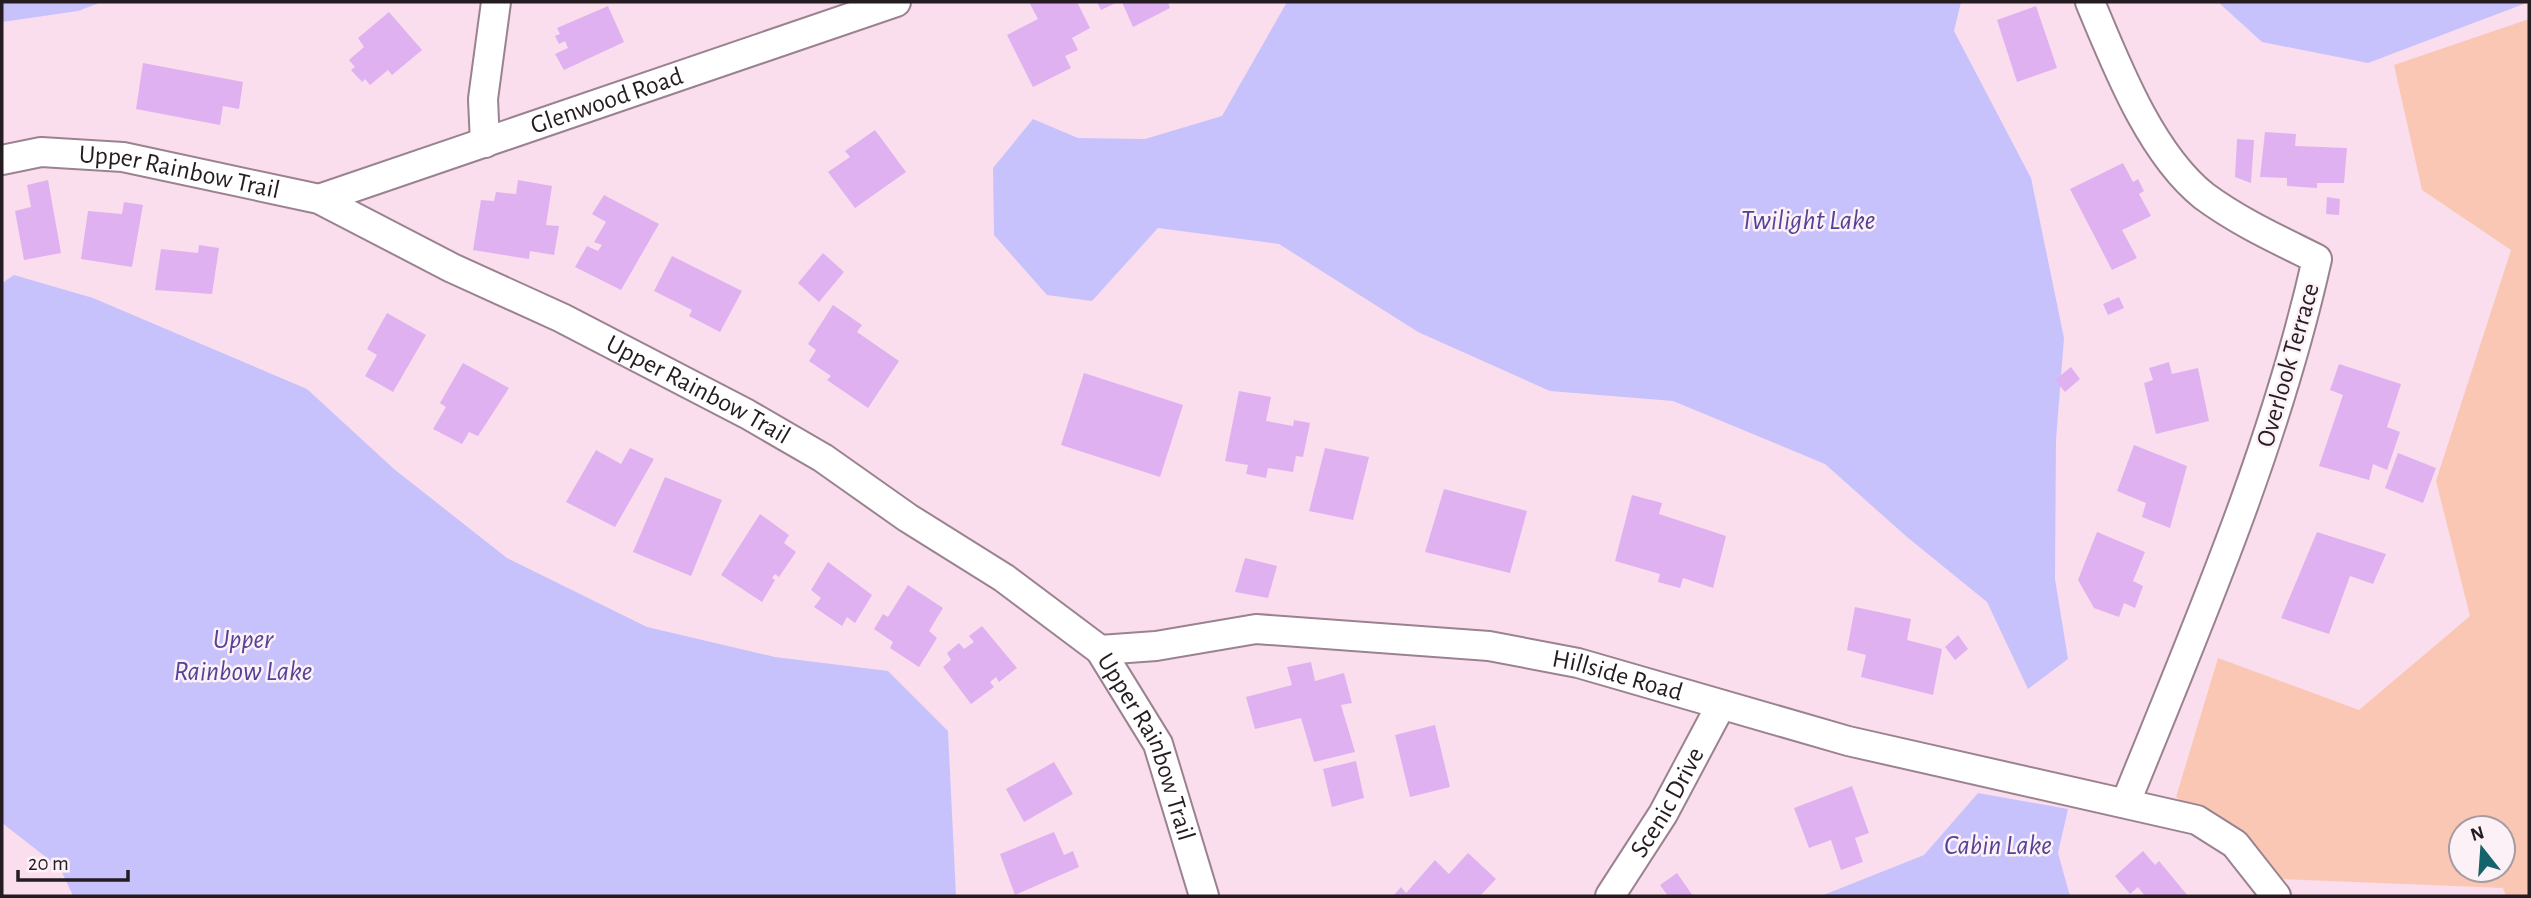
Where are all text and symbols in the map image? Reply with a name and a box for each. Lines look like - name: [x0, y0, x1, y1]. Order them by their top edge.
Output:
- street label: Glenwood Road: [527, 63, 686, 139]
- street label: Upper Rainbow Trail: [78, 141, 282, 203]
- water label: Twilight Lake: [1741, 207, 1875, 235]
- street label: Overlook Terrace: [2252, 280, 2324, 450]
- street label: Upper Rainbow Trail: [602, 330, 795, 449]
- water label: Upper Rainbow Lake: [174, 626, 312, 686]
- street label: Hillside Road: [1550, 645, 1686, 706]
- street label: Upper Rainbow Trail: [1092, 649, 1199, 844]
- street label: Scenic Drive: [1626, 743, 1709, 862]
- north arrow: [2447, 814, 2517, 884]
- text: N: [2468, 823, 2487, 845]
- water label: Cabin Lake: [1944, 832, 2052, 860]
- scale bar: [18, 838, 128, 882]
- text: 20 m: [28, 853, 69, 874]

